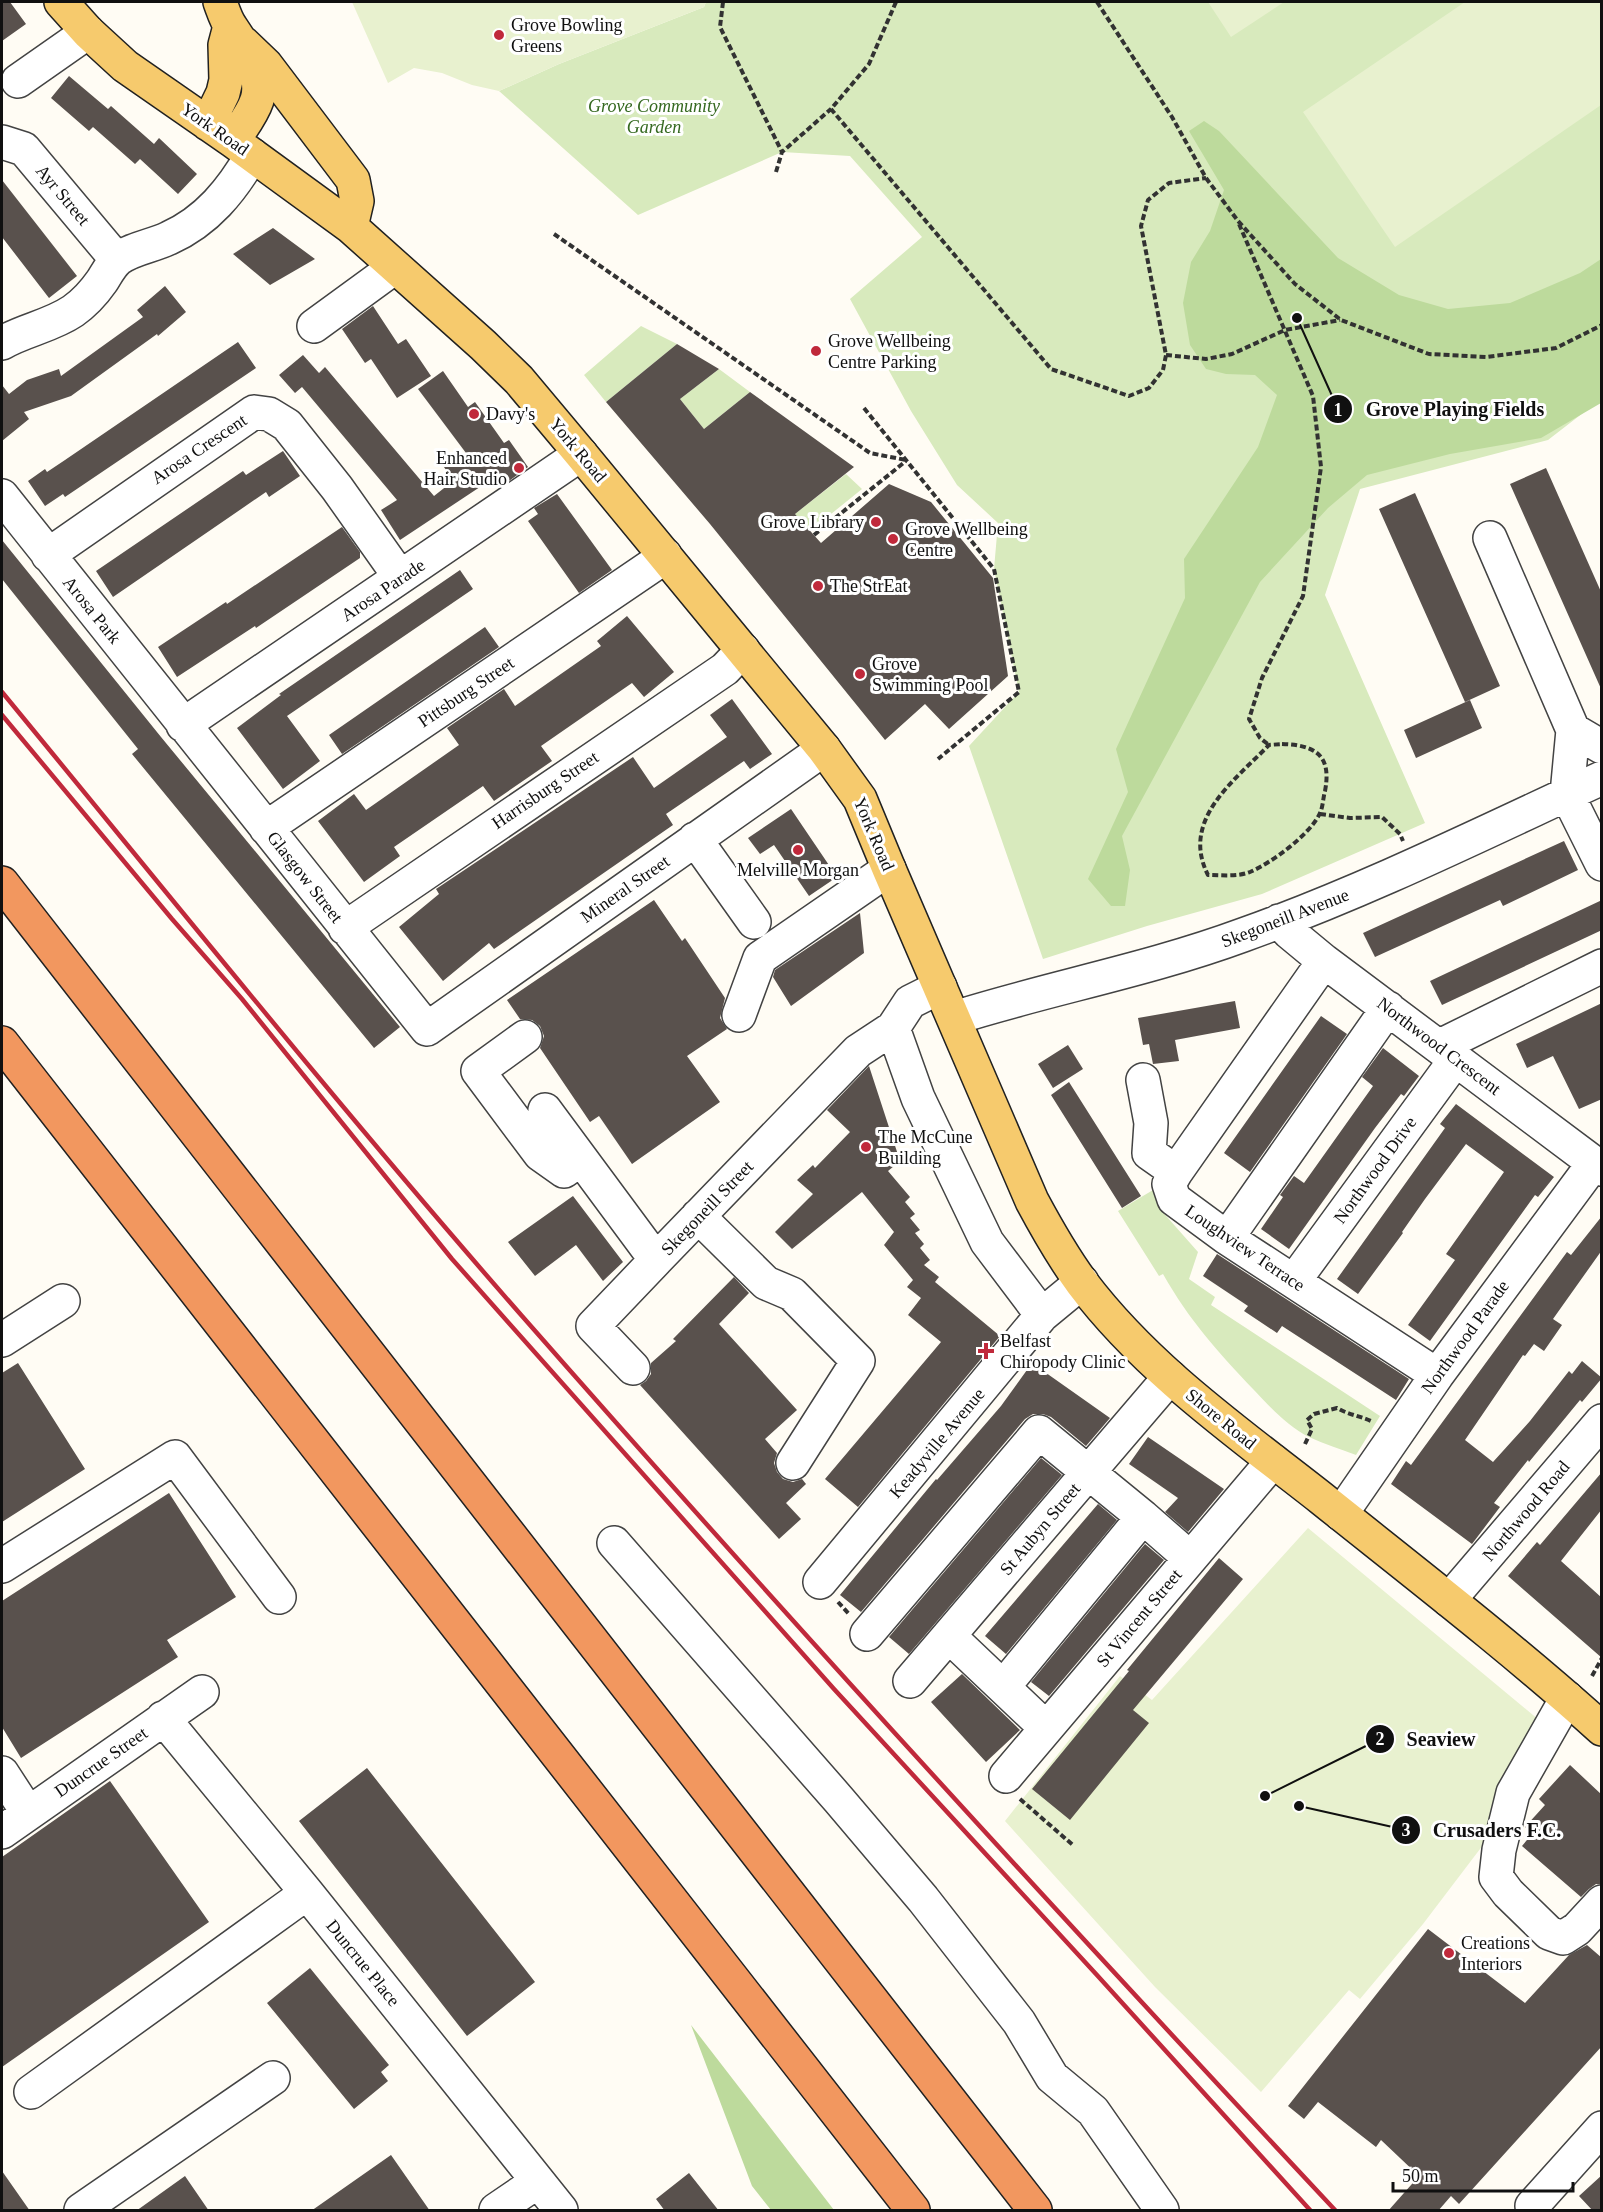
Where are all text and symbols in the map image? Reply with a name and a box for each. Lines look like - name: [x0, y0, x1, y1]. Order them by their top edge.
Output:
- place label: Grove Bowling Greens: [511, 15, 623, 56]
- marker: Grove Bowling Greens: [492, 28, 506, 42]
- park label: Grove Community Garden: [588, 96, 720, 137]
- street label: York Road: [177, 99, 253, 159]
- street label: Ayr Street: [32, 161, 94, 229]
- place label: Grove Wellbeing Centre Parking: [828, 331, 951, 372]
- marker: Grove Wellbeing Centre Parking: [809, 344, 823, 358]
- callout: Grove Playing Fields: [1323, 390, 1556, 428]
- text: Grove Playing Fields: [1366, 398, 1544, 421]
- text: 1: [1334, 400, 1343, 420]
- place label: Davy's: [486, 404, 535, 424]
- marker: Davy's: [467, 407, 481, 421]
- street label: Arosa Crescent: [148, 410, 250, 488]
- street label: York Road: [545, 414, 611, 486]
- place label: Enhanced Hair Studio: [424, 448, 507, 489]
- marker: Enhanced Hair Studio: [512, 461, 526, 475]
- place label: Grove Library: [761, 512, 864, 532]
- marker: Grove Library: [869, 515, 883, 529]
- place label: Grove Wellbeing Centre: [905, 519, 1028, 560]
- marker: Grove Wellbeing Centre: [886, 532, 900, 546]
- street label: Arosa Parade: [337, 555, 429, 625]
- street label: Arosa Park: [59, 572, 125, 648]
- place label: The StrEat: [830, 576, 907, 596]
- marker: The StrEat: [811, 579, 825, 593]
- street label: Pittsburg Street: [414, 653, 518, 731]
- place label: Grove Swimming Pool: [872, 654, 989, 695]
- marker: Grove Swimming Pool: [853, 667, 867, 681]
- street label: Harrisburg Street: [488, 747, 602, 833]
- street label: York Road: [850, 794, 898, 874]
- street label: Glasgow Street: [263, 827, 347, 927]
- marker: Melville Morgan: [791, 843, 805, 857]
- street label: Mineral Street: [577, 851, 673, 927]
- place label: Melville Morgan: [737, 860, 859, 880]
- street label: Skegoneill Avenue: [1218, 884, 1352, 952]
- street label: Northwood Crescent: [1373, 993, 1505, 1099]
- street label: Northwood Drive: [1329, 1113, 1421, 1227]
- place label: The McCune Building: [878, 1127, 972, 1168]
- marker: The McCune Building: [859, 1140, 873, 1154]
- street label: Skegoneill Street: [657, 1157, 757, 1259]
- street label: Loughview Terrace: [1181, 1201, 1309, 1295]
- street label: Northwood Parade: [1417, 1276, 1513, 1398]
- place label: Belfast Chiropody Clinic: [1000, 1331, 1126, 1372]
- marker: Belfast Chiropody Clinic: [977, 1342, 995, 1360]
- street label: Keadyville Avenue: [885, 1384, 989, 1502]
- street label: Shore Road: [1182, 1385, 1260, 1453]
- street label: Northwood Road: [1478, 1457, 1574, 1565]
- street label: St Aubyn Street: [996, 1479, 1084, 1579]
- street label: St Vincent Street: [1092, 1565, 1186, 1671]
- callout: Seaview: [1365, 1720, 1488, 1758]
- street label: Duncrue Street: [51, 1723, 151, 1801]
- text: Seaview: [1407, 1728, 1476, 1750]
- text: 2: [1376, 1729, 1385, 1749]
- callout: Crusaders F.C.: [1391, 1811, 1573, 1849]
- text: Crusaders F.C.: [1433, 1819, 1561, 1841]
- text: 3: [1402, 1820, 1411, 1840]
- street label: Duncrue Place: [322, 1916, 404, 2010]
- place label: Creations Interiors: [1461, 1933, 1530, 1974]
- marker: Creations Interiors: [1442, 1946, 1456, 1960]
- scale bar: [1393, 2155, 1573, 2193]
- text: 50 m: [1402, 2166, 1439, 2186]

